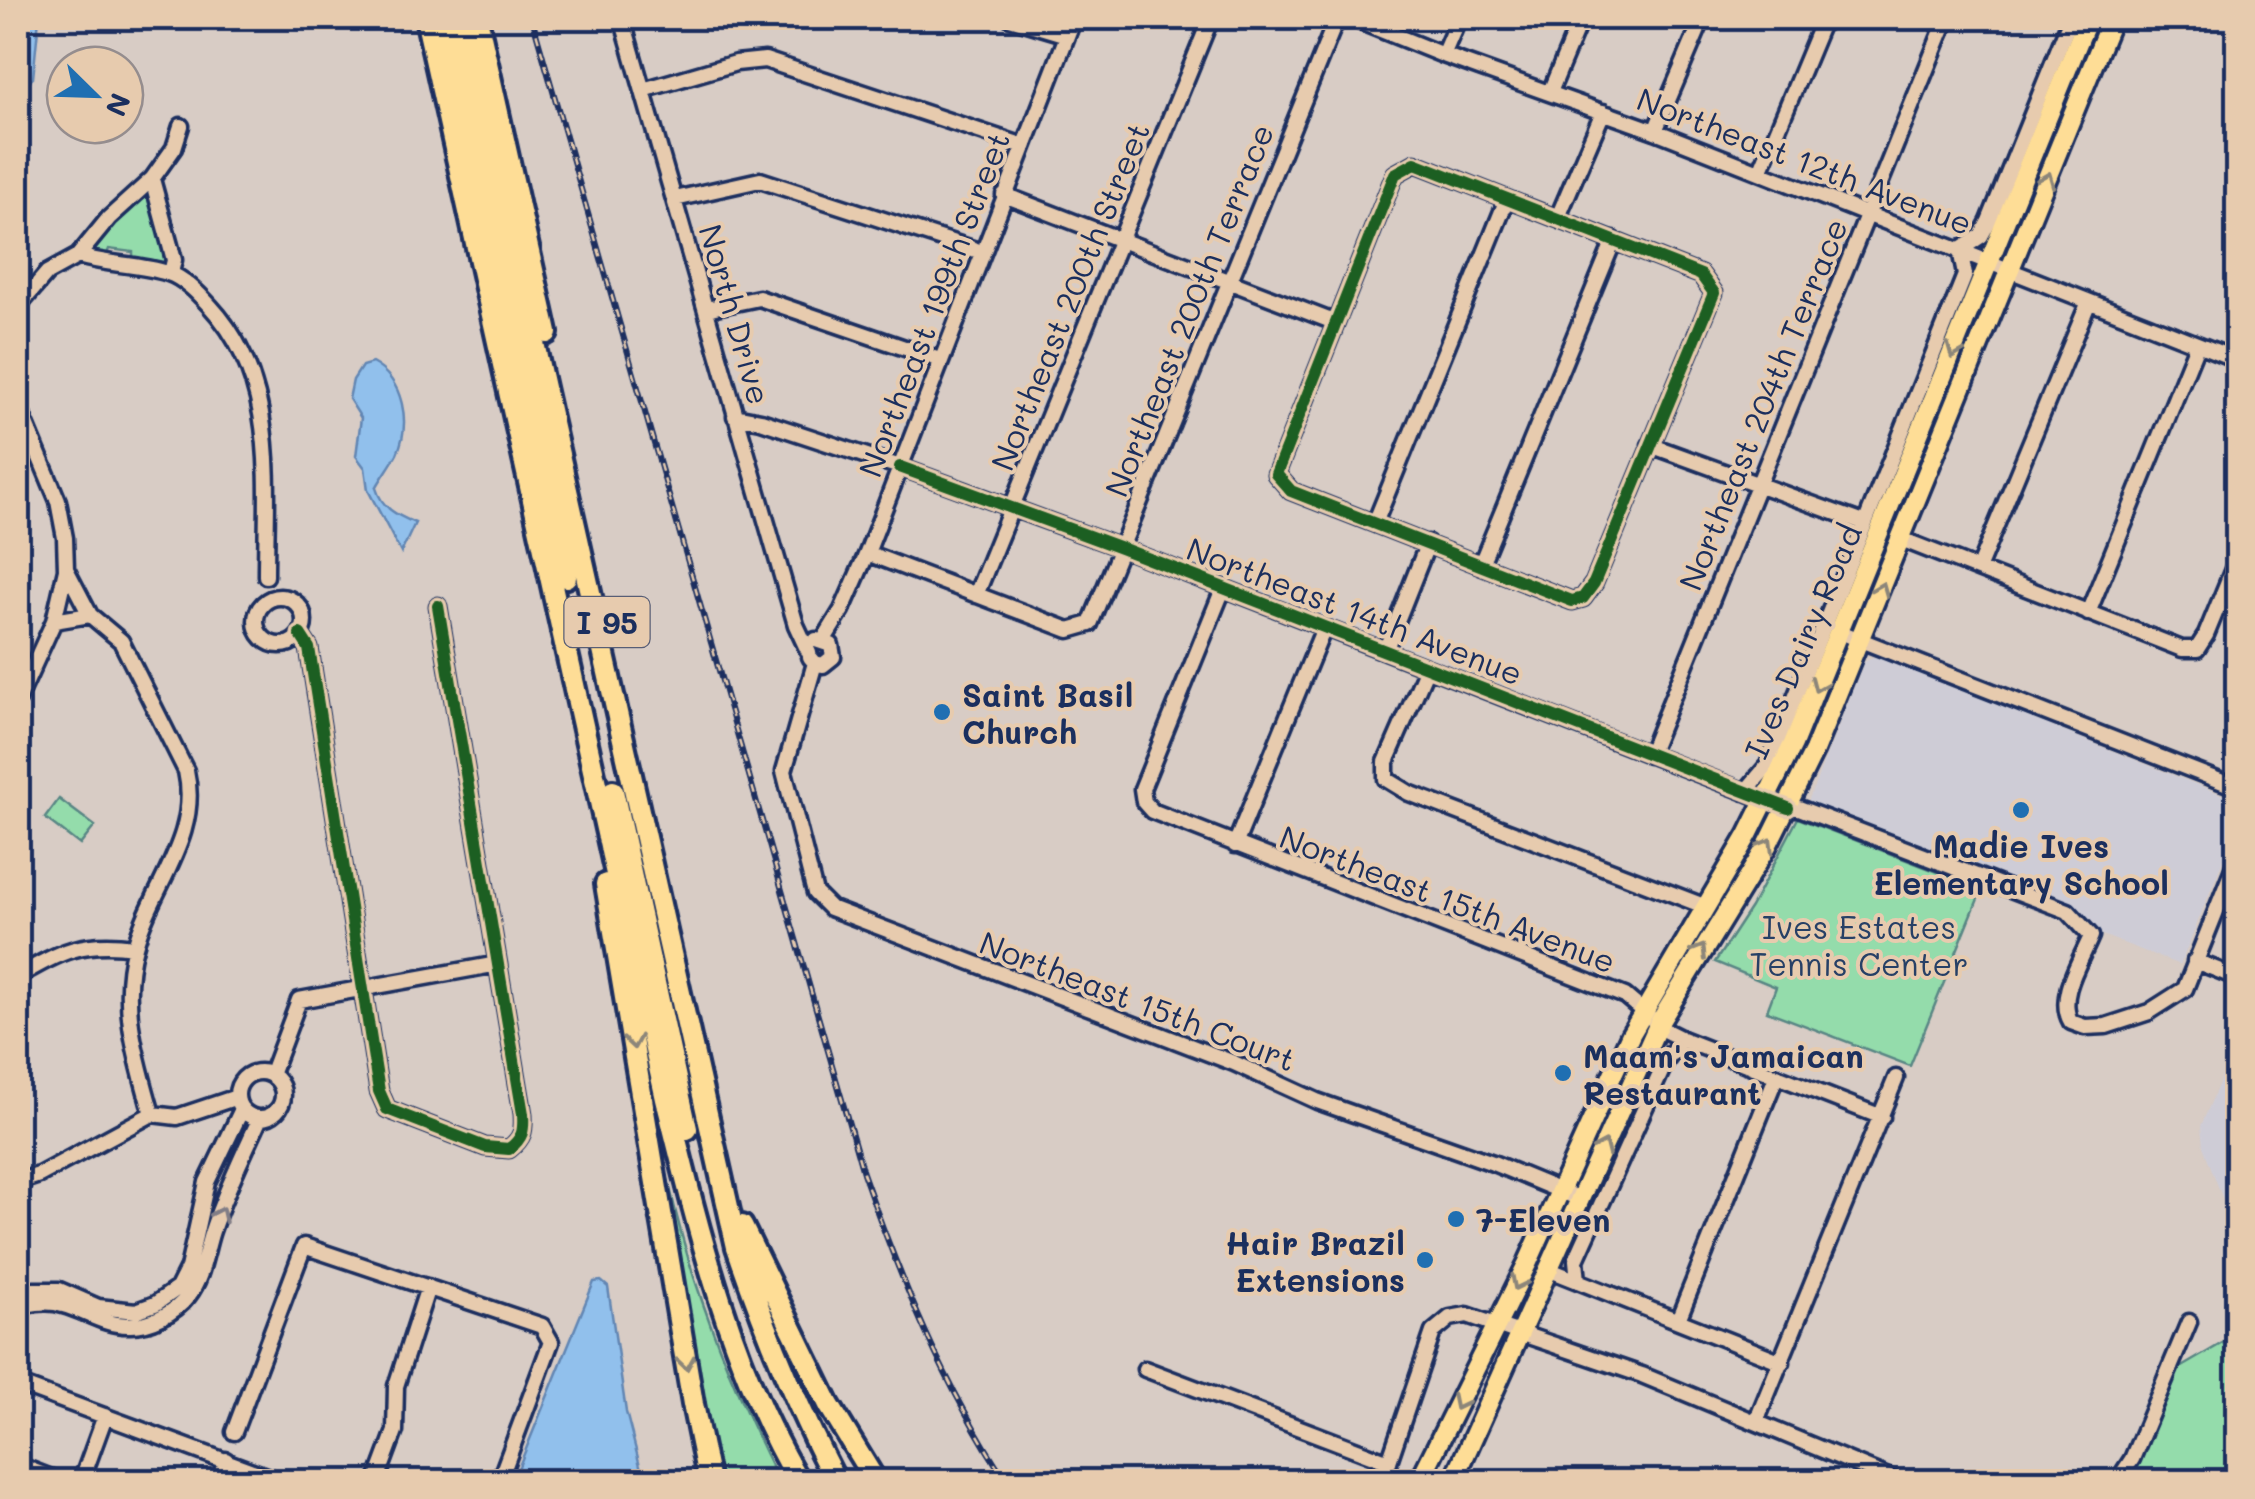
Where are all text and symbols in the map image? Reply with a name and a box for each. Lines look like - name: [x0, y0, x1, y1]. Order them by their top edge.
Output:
- north arrow: [45, 45, 145, 145]
- street label: Northeast 12th Avenue: [1631, 77, 1979, 243]
- text: N: [98, 88, 140, 122]
- street label: Northeast 200th Street: [980, 116, 1158, 476]
- street label: Northeast 200th Terrace: [1094, 117, 1282, 503]
- street label: Northeast 199th Street: [848, 125, 1018, 483]
- one-way arrow: [2036, 171, 2056, 189]
- street label: Northeast 204th Terrace: [1668, 212, 1856, 596]
- street label: North Drive: [690, 219, 782, 409]
- one-way arrow: [1945, 342, 1965, 360]
- street label: Ives Dairy Road: [1734, 517, 1871, 765]
- street label: Northeast 14th Avenue: [1181, 527, 1529, 693]
- one-way arrow: [1869, 582, 1889, 599]
- road number: I 95: [564, 597, 650, 647]
- place label: Saint Basil Church: [962, 673, 1133, 752]
- one-way arrow: [1810, 675, 1830, 693]
- marker: Saint Basil Church: [931, 701, 953, 723]
- marker: Madie Ives Elementary School: [2010, 799, 2032, 821]
- street label: Northeast 15th Avenue: [1274, 815, 1622, 981]
- place label: Madie Ives Elementary School: [1873, 824, 2169, 904]
- one-way arrow: [1755, 838, 1774, 856]
- park label: Ives Estates Tennis Center: [1749, 905, 1969, 984]
- street label: Northeast 15th Court: [974, 920, 1302, 1080]
- one-way arrow: [1688, 944, 1707, 962]
- one-way arrow: [622, 1034, 643, 1050]
- place label: Maam's Jamaican Restaurant: [1583, 1034, 1864, 1113]
- marker: Maam's Jamaican Restaurant: [1552, 1062, 1574, 1084]
- one-way arrow: [1591, 1139, 1611, 1157]
- place label: 7-Eleven: [1476, 1198, 1610, 1240]
- one-way arrow: [207, 1206, 227, 1224]
- marker: 7-Eleven: [1445, 1208, 1467, 1230]
- place label: Hair Brazil Extensions: [1225, 1221, 1405, 1300]
- marker: Hair Brazil Extensions: [1414, 1249, 1436, 1271]
- one-way arrow: [1511, 1273, 1530, 1291]
- one-way arrow: [675, 1354, 696, 1371]
- one-way arrow: [1451, 1393, 1471, 1411]

